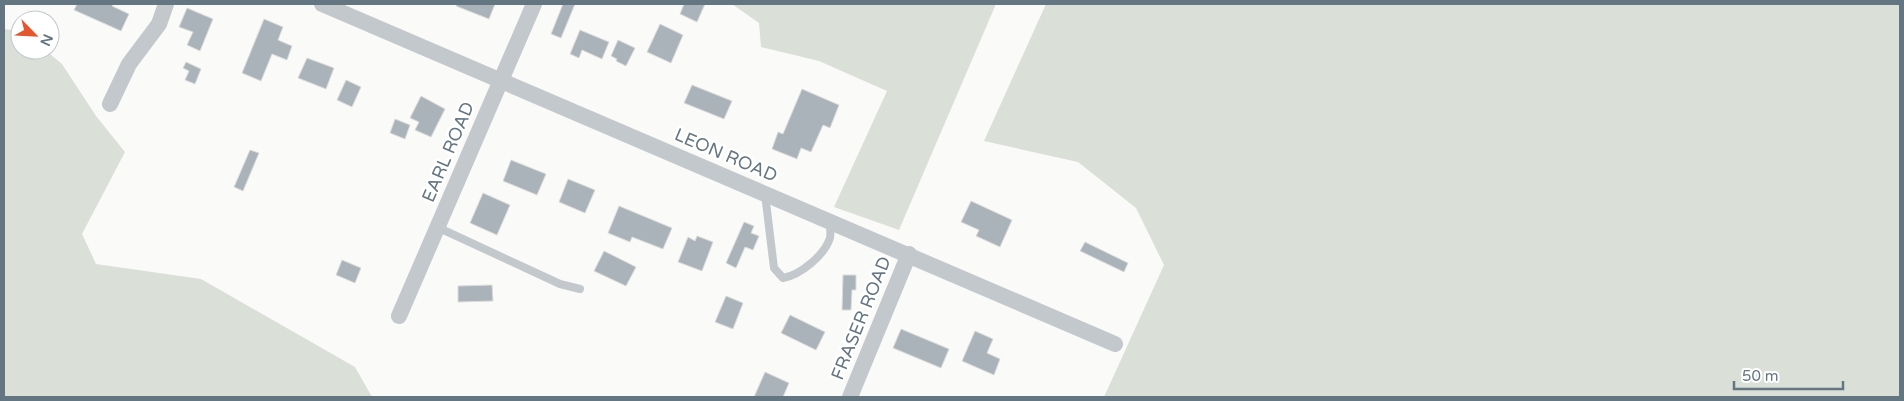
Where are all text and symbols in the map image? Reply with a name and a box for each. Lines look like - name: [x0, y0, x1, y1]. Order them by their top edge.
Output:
- north arrow: [10, 10, 60, 60]
- text: N: [36, 31, 56, 49]
- street label: EARL ROAD: [417, 99, 479, 205]
- street label: LEON ROAD: [671, 123, 781, 187]
- street label: FRASER ROAD: [826, 253, 896, 383]
- scale bar: [1734, 358, 1843, 390]
- text: 50 m: [1742, 367, 1779, 385]

